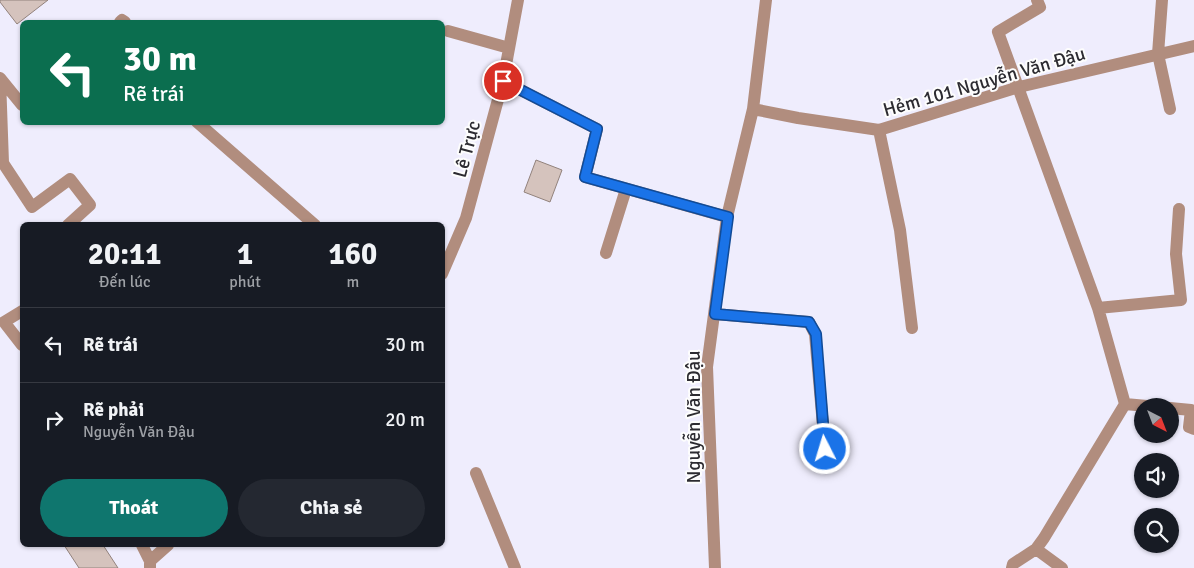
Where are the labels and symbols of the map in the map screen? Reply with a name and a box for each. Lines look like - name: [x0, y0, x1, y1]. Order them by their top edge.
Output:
- street label: Hẻm 101 Nguyễn Văn Đậu: [880, 42, 1088, 122]
- pin: [482, 60, 524, 102]
- street label: Lê Trực: [448, 118, 486, 180]
- street label: Nguyễn Văn Đậu: [682, 351, 706, 483]
- north arrow: [1134, 398, 1179, 442]
- position arrow: [798, 422, 850, 474]

